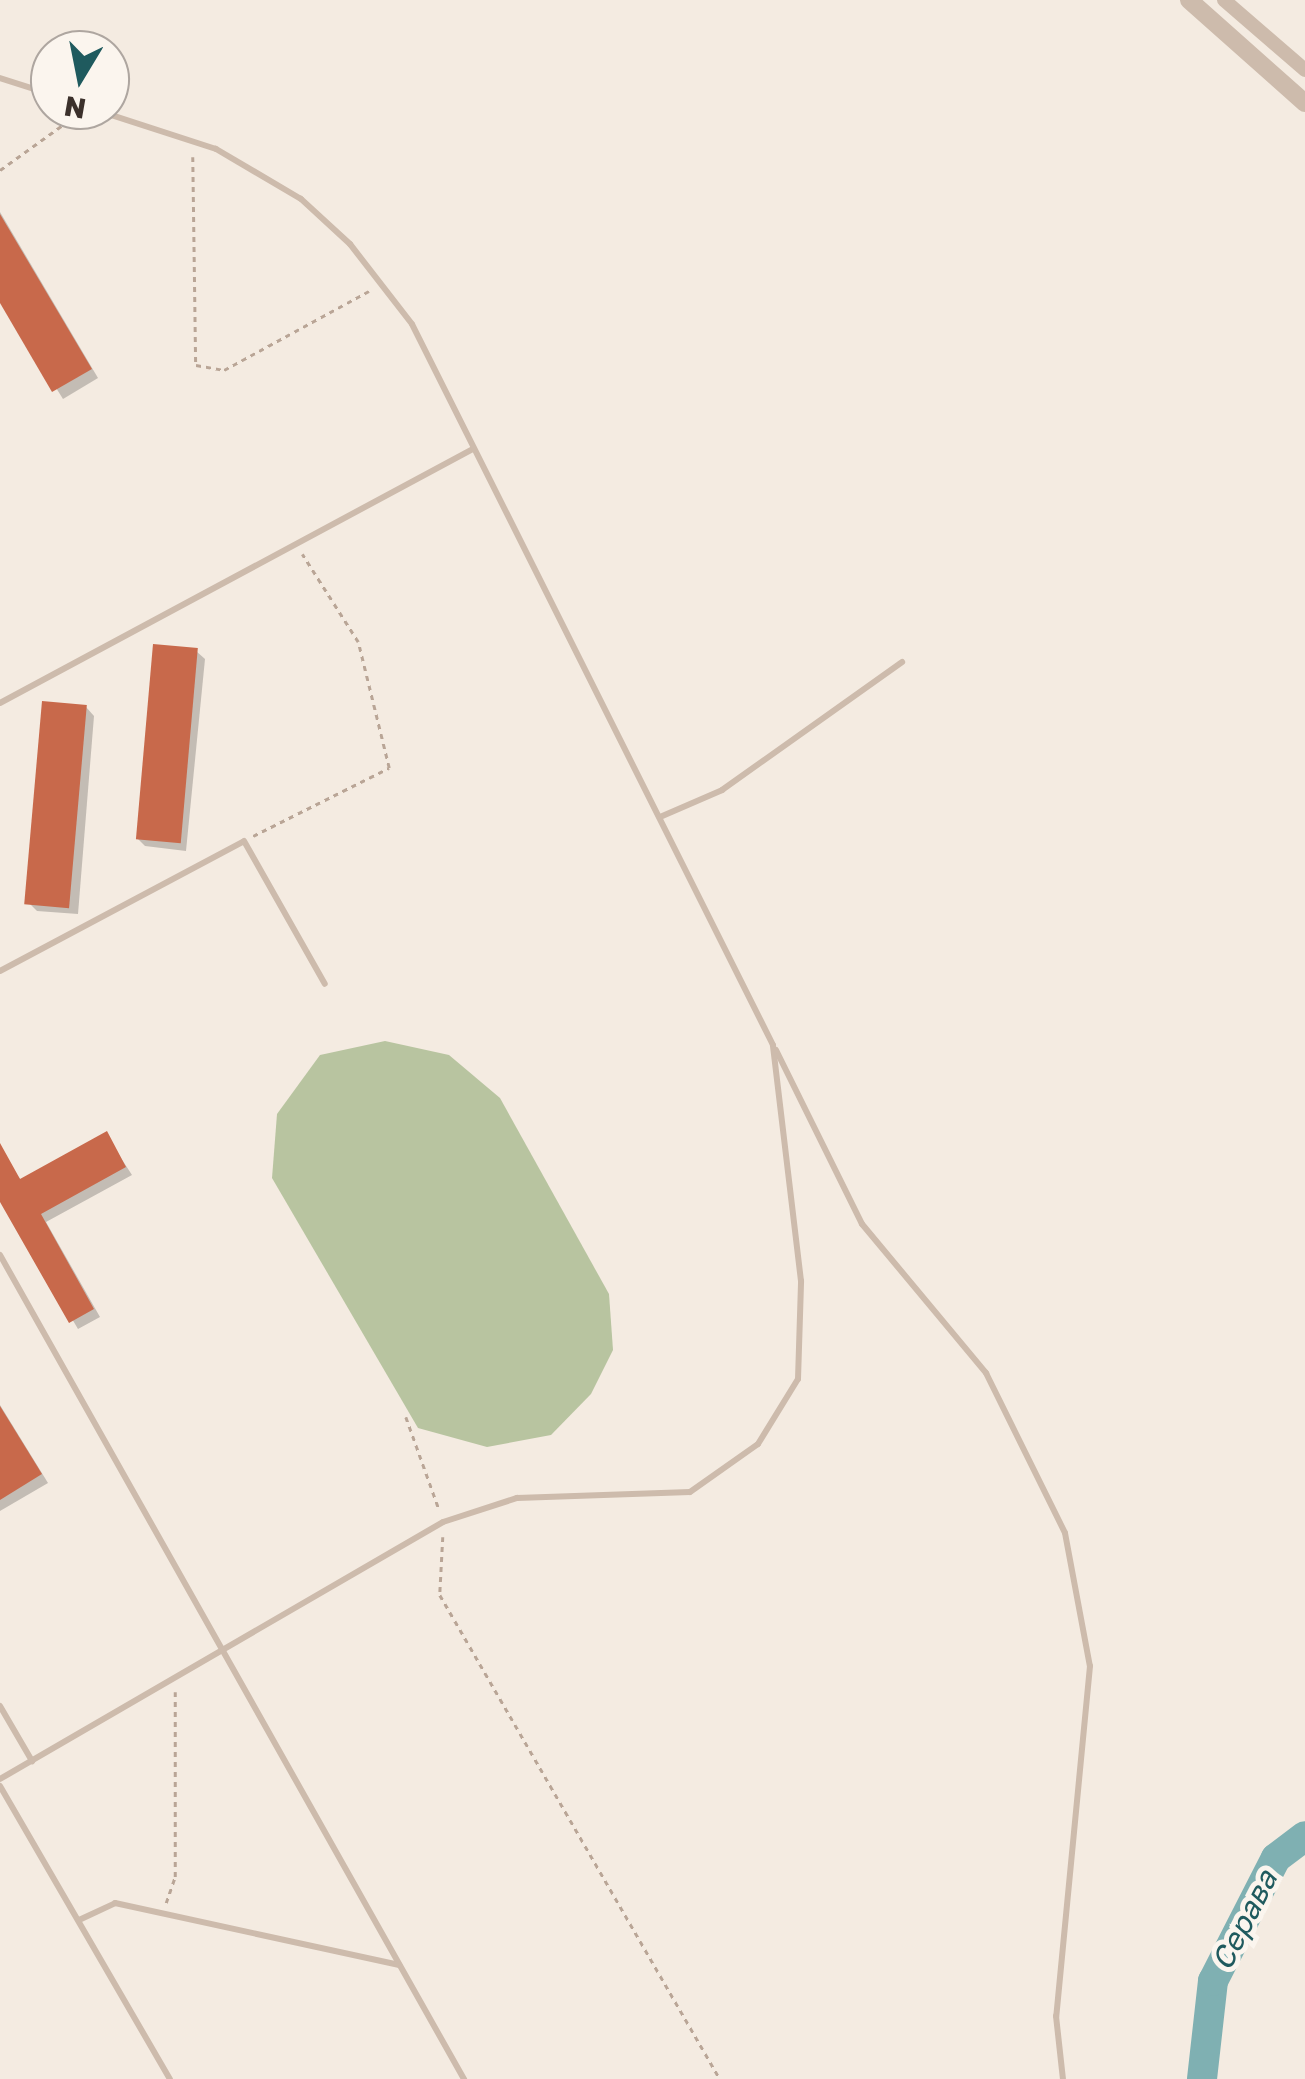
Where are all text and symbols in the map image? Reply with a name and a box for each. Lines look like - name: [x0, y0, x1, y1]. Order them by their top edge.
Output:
- north arrow: [30, 30, 130, 130]
- text: N: [62, 90, 88, 126]
- water label: Серава: [1204, 1864, 1284, 1976]

